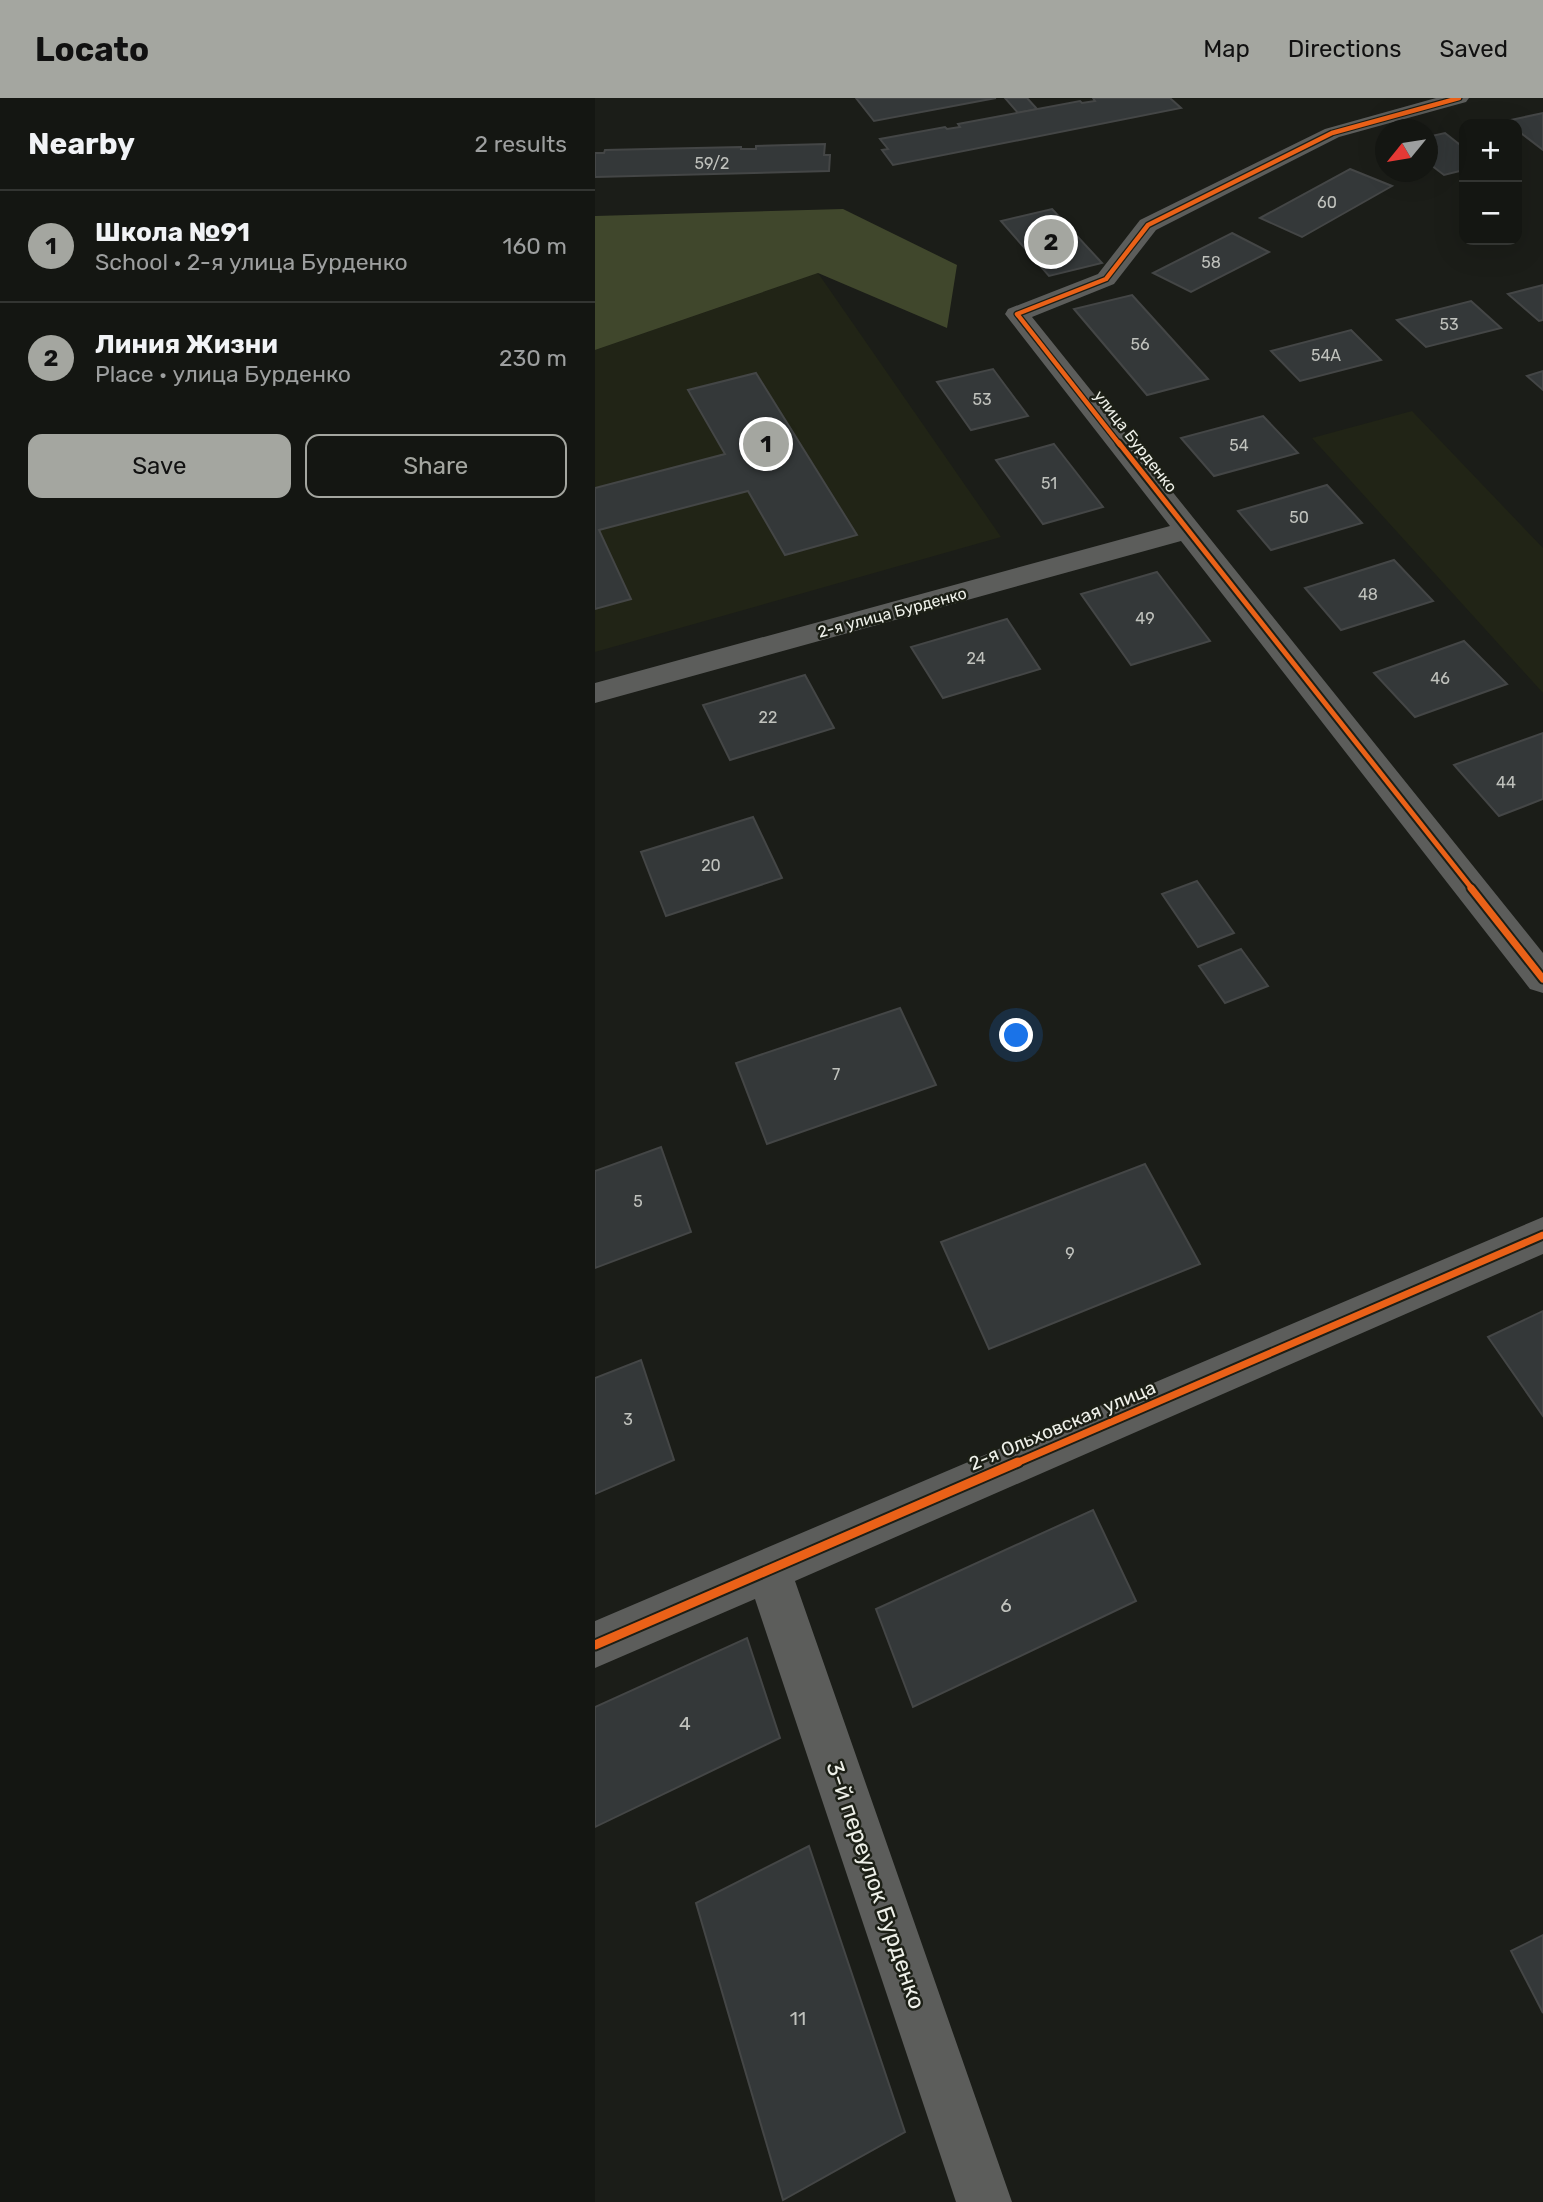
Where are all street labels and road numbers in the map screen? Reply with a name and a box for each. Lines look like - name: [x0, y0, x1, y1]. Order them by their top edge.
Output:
- street label: улица Бурденко: [1090, 387, 1181, 496]
- street label: 2-я улица Бурденко: [816, 583, 969, 642]
- street label: 2-я Ольховская улица: [965, 1376, 1159, 1475]
- street label: 3-й переулок Бурденко: [820, 1757, 932, 2013]

